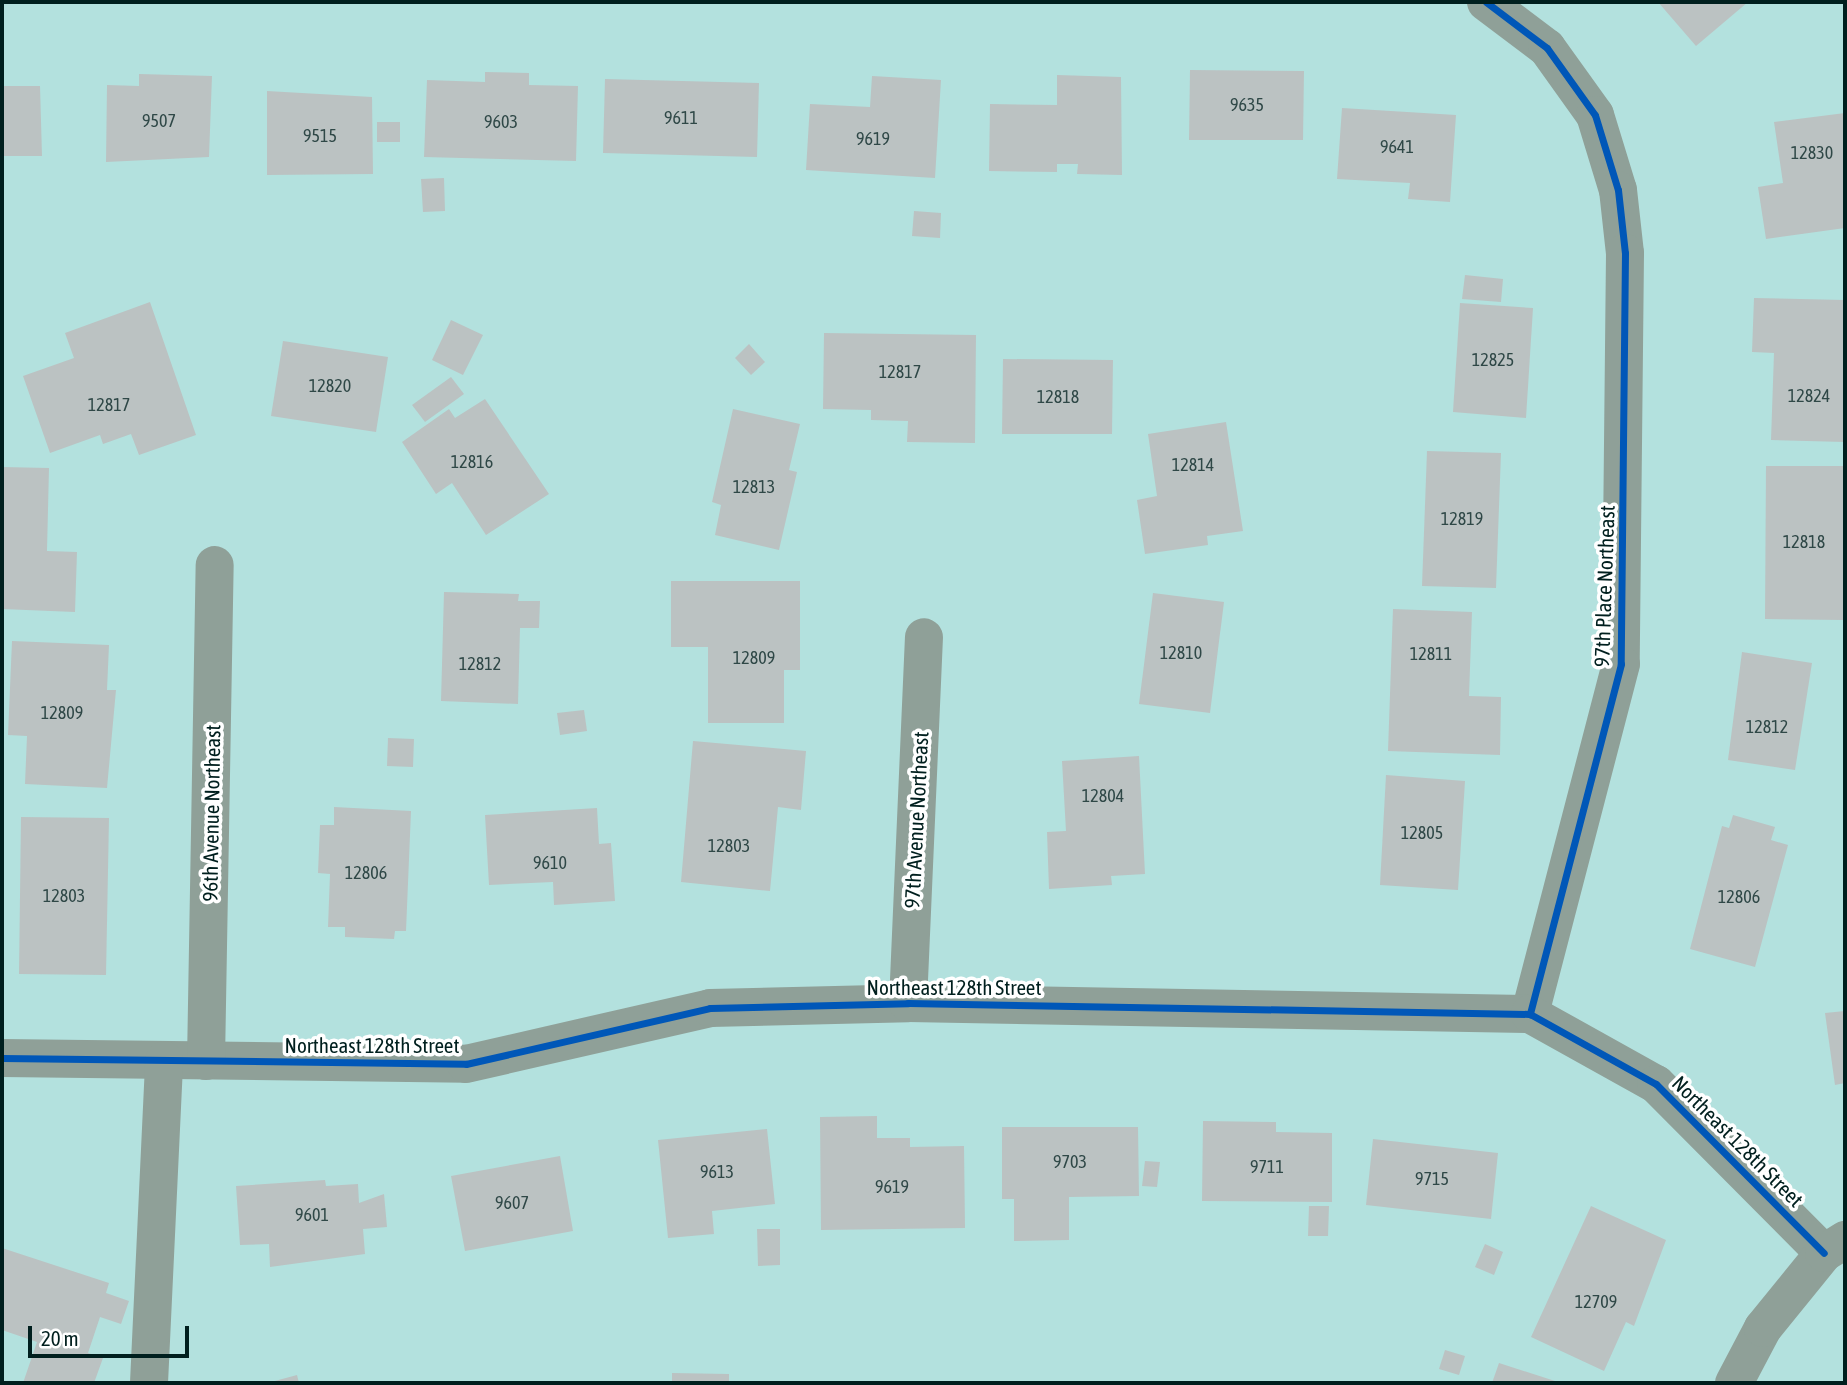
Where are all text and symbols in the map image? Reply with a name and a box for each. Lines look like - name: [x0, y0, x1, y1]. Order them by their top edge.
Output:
- house number: 9635: [1230, 94, 1264, 116]
- house number: 9611: [664, 107, 698, 129]
- house number: 9507: [142, 110, 176, 132]
- house number: 9603: [484, 111, 518, 133]
- house number: 9515: [303, 125, 337, 147]
- house number: 9619: [856, 128, 890, 150]
- house number: 9641: [1380, 136, 1414, 158]
- house number: 12830: [1791, 142, 1833, 164]
- house number: 12825: [1472, 349, 1514, 371]
- house number: 12817: [879, 361, 921, 383]
- house number: 12820: [309, 375, 351, 397]
- house number: 12824: [1788, 385, 1830, 407]
- house number: 12818: [1037, 386, 1079, 408]
- house number: 12817: [88, 394, 130, 416]
- house number: 12816: [451, 451, 493, 473]
- house number: 12814: [1172, 454, 1214, 476]
- house number: 12813: [733, 476, 775, 498]
- street label: 97th Place Northeast: [1589, 505, 1619, 667]
- house number: 12819: [1441, 508, 1483, 530]
- house number: 12818: [1783, 531, 1825, 553]
- house number: 12810: [1160, 642, 1202, 664]
- house number: 12811: [1410, 643, 1452, 665]
- house number: 12809: [733, 647, 775, 669]
- house number: 12812: [459, 653, 501, 675]
- house number: 12809: [41, 702, 83, 724]
- house number: 12812: [1746, 716, 1788, 738]
- street label: 96th Avenue Northeast: [197, 724, 225, 902]
- street label: 97th Avenue Northeast: [899, 731, 933, 909]
- house number: 12804: [1082, 785, 1124, 807]
- house number: 12805: [1401, 822, 1443, 844]
- house number: 12803: [708, 835, 750, 857]
- house number: 9610: [533, 852, 567, 874]
- house number: 12806: [345, 862, 387, 884]
- house number: 12803: [43, 885, 85, 907]
- house number: 12806: [1718, 886, 1760, 908]
- street label: Northeast 128th Street: [867, 974, 1041, 1000]
- street label: Northeast 128th Street: [285, 1032, 459, 1058]
- street label: Northeast 128th Street: [1667, 1070, 1809, 1212]
- house number: 9703: [1053, 1151, 1087, 1173]
- house number: 9711: [1250, 1156, 1284, 1178]
- house number: 9613: [700, 1161, 734, 1183]
- house number: 9715: [1415, 1168, 1449, 1190]
- house number: 9619: [875, 1176, 909, 1198]
- house number: 9607: [495, 1192, 529, 1214]
- house number: 9601: [295, 1204, 329, 1226]
- house number: 12709: [1575, 1291, 1617, 1313]
- scale bar: [32, 1312, 192, 1356]
- text: 20 m: [41, 1326, 79, 1350]

